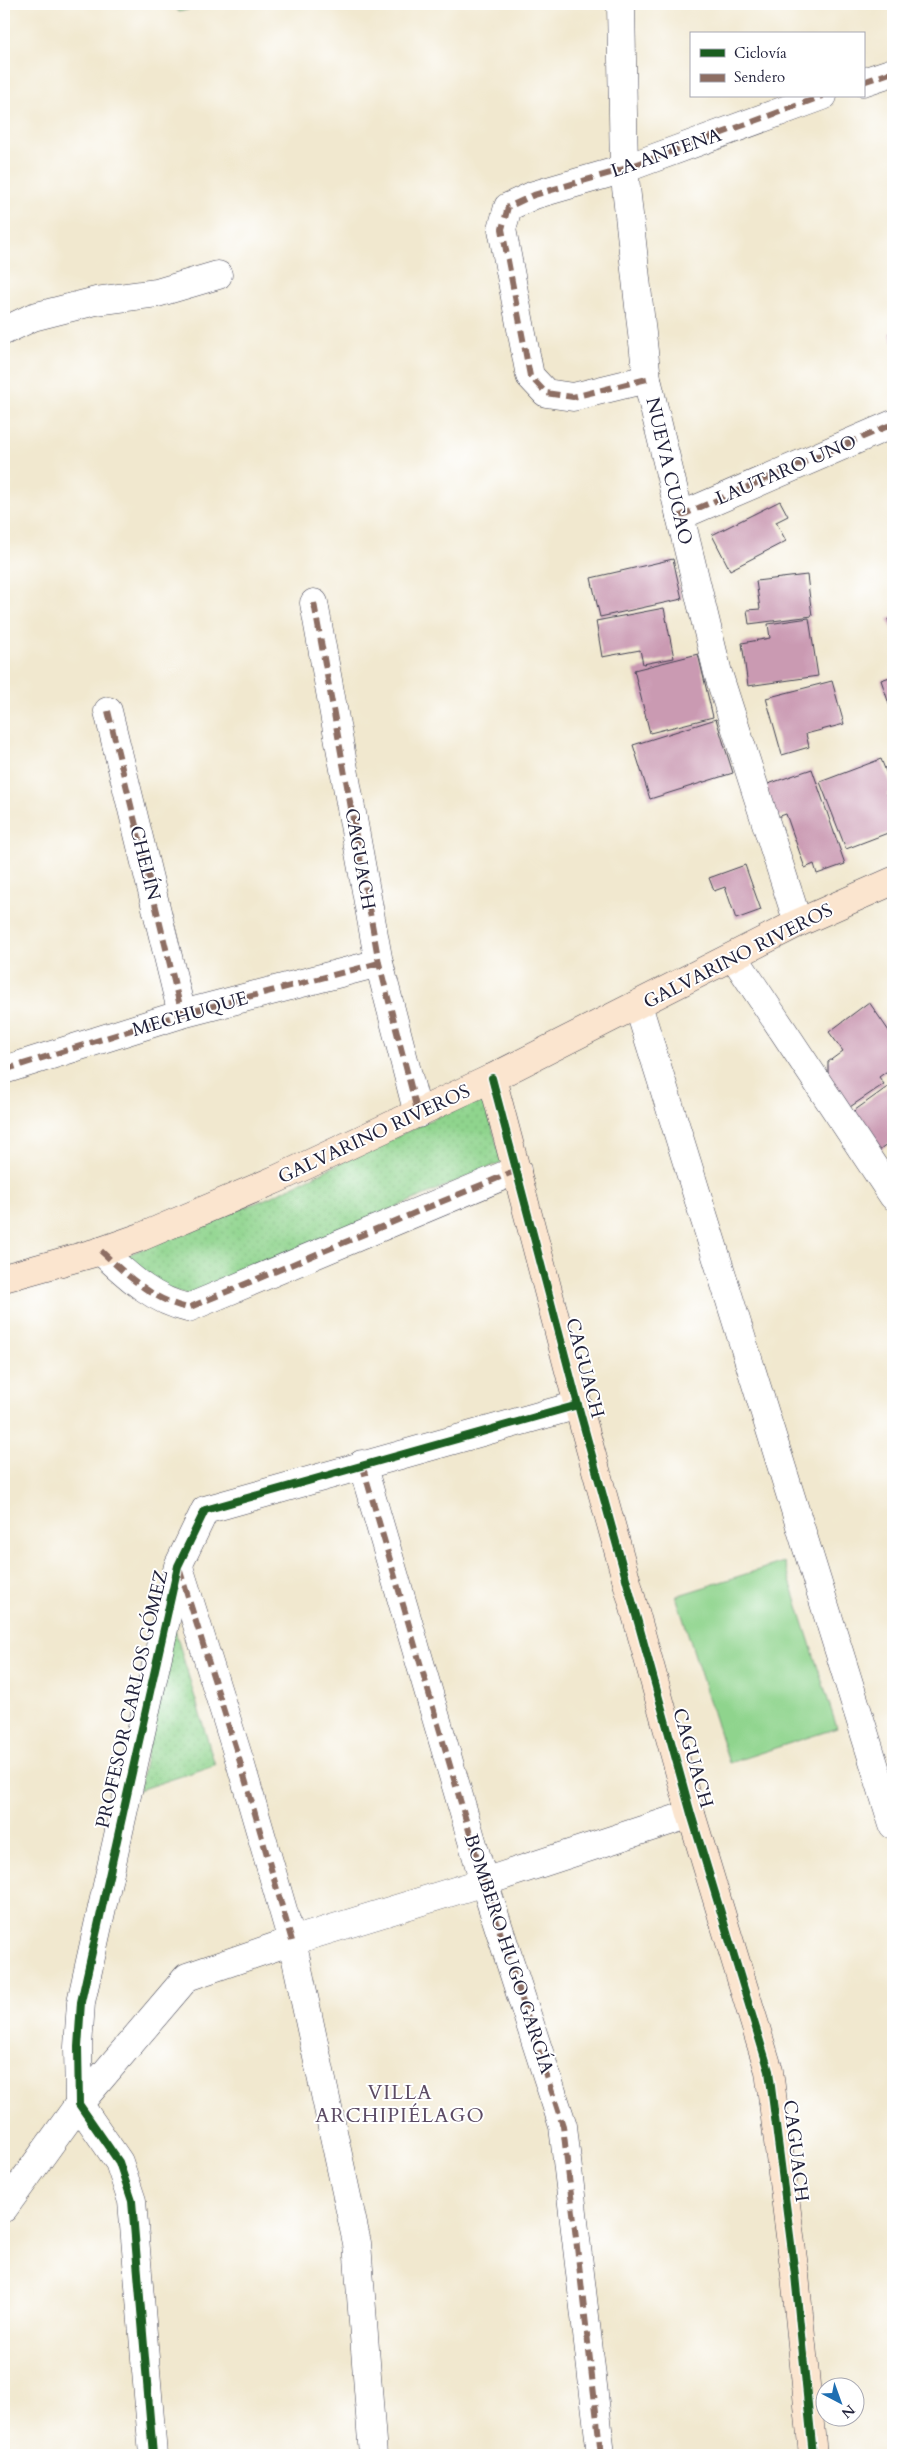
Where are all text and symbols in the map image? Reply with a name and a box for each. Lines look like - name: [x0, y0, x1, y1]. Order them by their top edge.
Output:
- legend: [690, 32, 864, 98]
- text: Ciclovía: [734, 43, 787, 63]
- text: Sendero: [734, 67, 785, 87]
- street label: LA ANTENA: [607, 122, 725, 184]
- street label: NUEVA CUCAO: [639, 395, 699, 547]
- street label: LAUTARO UNO: [712, 429, 860, 511]
- street label: CAGUACH: [338, 806, 382, 912]
- street label: CHELÍN: [123, 823, 167, 903]
- street label: GALVARINO RIVEROS: [639, 897, 837, 1015]
- street label: MECHUQUE: [129, 985, 251, 1043]
- street label: GALVARINO RIVEROS: [274, 1078, 474, 1190]
- street label: CAGUACH: [559, 1315, 611, 1421]
- street label: PROFESOR CARLOS GÓMEZ: [89, 1567, 174, 1831]
- street label: CAGUACH: [666, 1705, 720, 1811]
- street label: BOMBERO HUGO GARCÍA: [458, 1831, 560, 2078]
- district label: VILLA ARCHIPIÉLAGO: [315, 2079, 485, 2129]
- street label: CAGUACH: [777, 2099, 815, 2204]
- north arrow: [814, 2376, 864, 2426]
- text: N: [837, 2400, 859, 2423]

